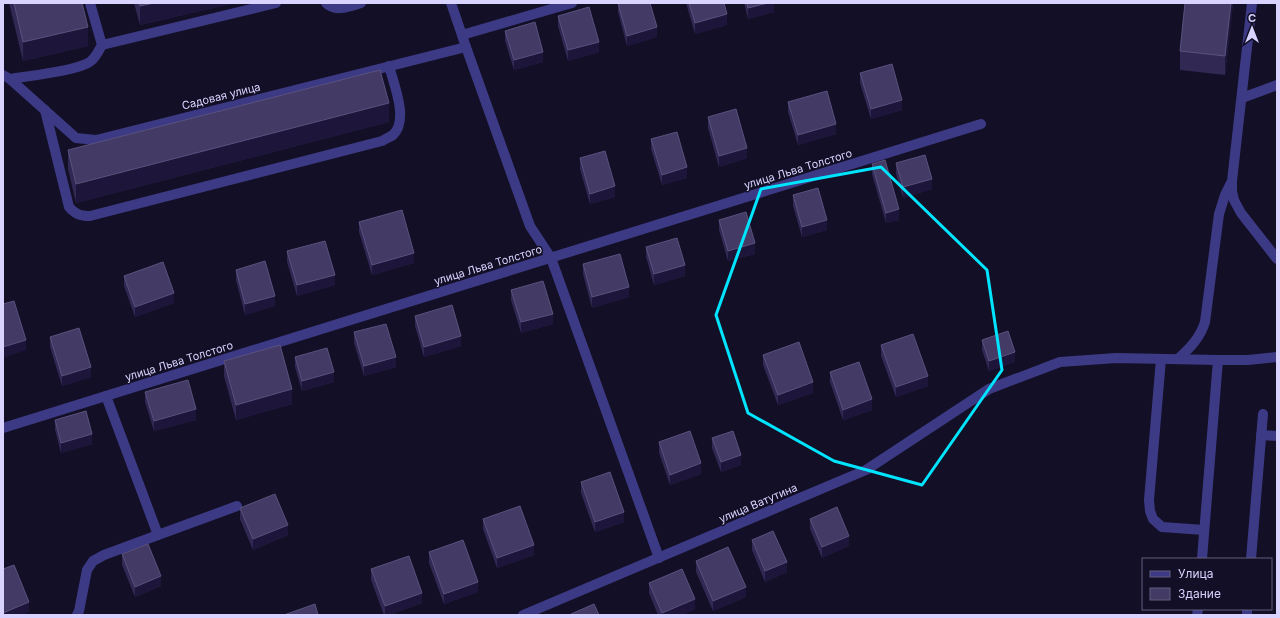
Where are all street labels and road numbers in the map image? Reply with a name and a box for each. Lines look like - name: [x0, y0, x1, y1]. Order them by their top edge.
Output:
- street label: Садовая улица: [180, 79, 262, 113]
- street label: улица Льва Толстого: [742, 146, 854, 192]
- street label: улица Льва Толстого: [432, 242, 544, 288]
- street label: улица Льва Толстого: [123, 338, 235, 384]
- street label: улица Ватутина: [717, 480, 799, 526]

